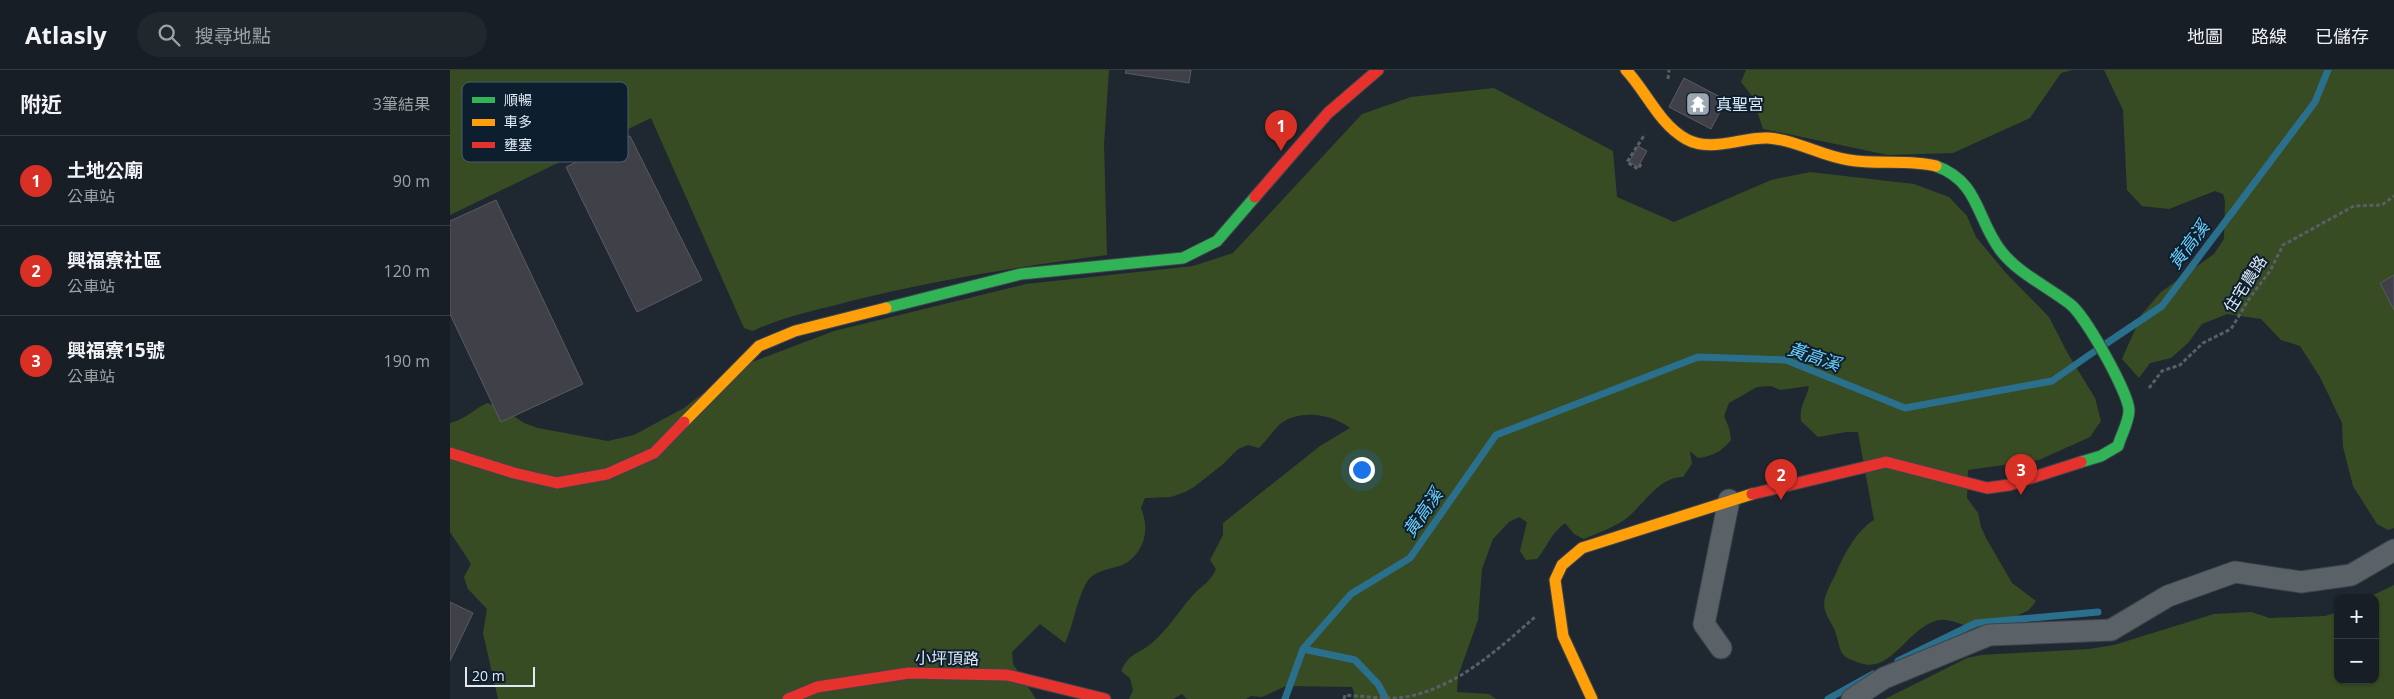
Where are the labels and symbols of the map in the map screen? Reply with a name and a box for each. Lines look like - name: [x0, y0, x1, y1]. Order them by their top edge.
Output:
- legend: [462, 82, 628, 162]
- text: 順暢: [504, 90, 532, 109]
- temple icon: 真聖宮: [1685, 91, 1711, 117]
- place label: 真聖宮: [1716, 93, 1764, 115]
- pin: 1: [1265, 110, 1297, 151]
- text: 車多: [504, 112, 532, 131]
- text: 壅塞: [504, 135, 532, 154]
- water label: 黃高溪: [2162, 213, 2216, 273]
- street label: 住宅農路: [2218, 251, 2272, 317]
- water label: 黃高溪: [1785, 336, 1847, 377]
- pin: 3: [2005, 454, 2037, 495]
- your location: [1349, 457, 1375, 483]
- pin: 2: [1765, 459, 1797, 500]
- water label: 黃高溪: [1397, 481, 1449, 541]
- street label: 小坪頂路: [915, 646, 979, 670]
- scale bar: [465, 664, 535, 687]

